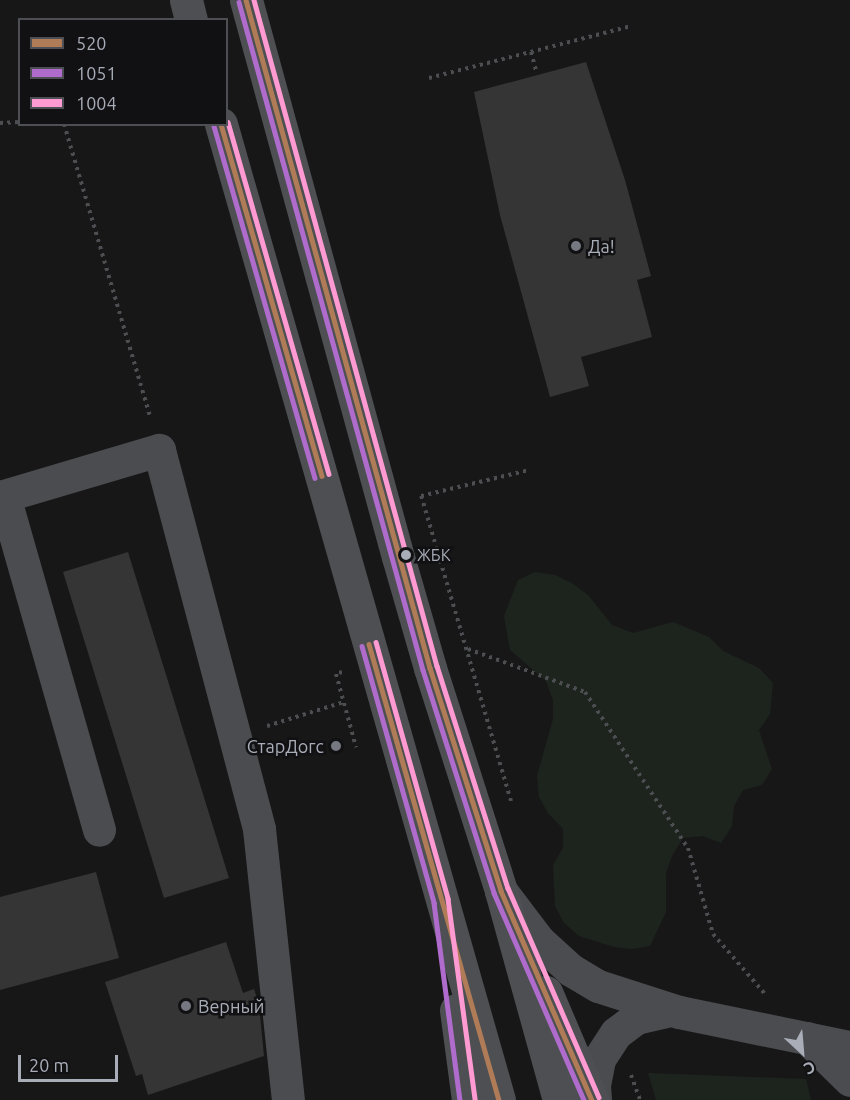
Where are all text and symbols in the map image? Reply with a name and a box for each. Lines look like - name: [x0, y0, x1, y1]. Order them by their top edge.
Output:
- legend: [18, 18, 228, 126]
- text: 520: [76, 33, 106, 53]
- text: 1051: [76, 63, 117, 83]
- text: 1004: [76, 93, 117, 113]
- place label: Да!: [588, 235, 615, 257]
- marker: Да!: [569, 239, 583, 253]
- place label: ЖБК: [417, 545, 450, 565]
- marker: ЖБК: [400, 549, 412, 561]
- place label: СтарДогс: [247, 735, 324, 757]
- marker: СтарДогс: [329, 739, 343, 753]
- place label: Верный: [198, 995, 264, 1017]
- marker: Верный: [179, 999, 193, 1013]
- north arrow: [772, 1022, 832, 1082]
- scale bar: [21, 1043, 122, 1081]
- text: 20 m: [29, 1055, 69, 1075]
- text: С: [801, 1058, 818, 1079]

